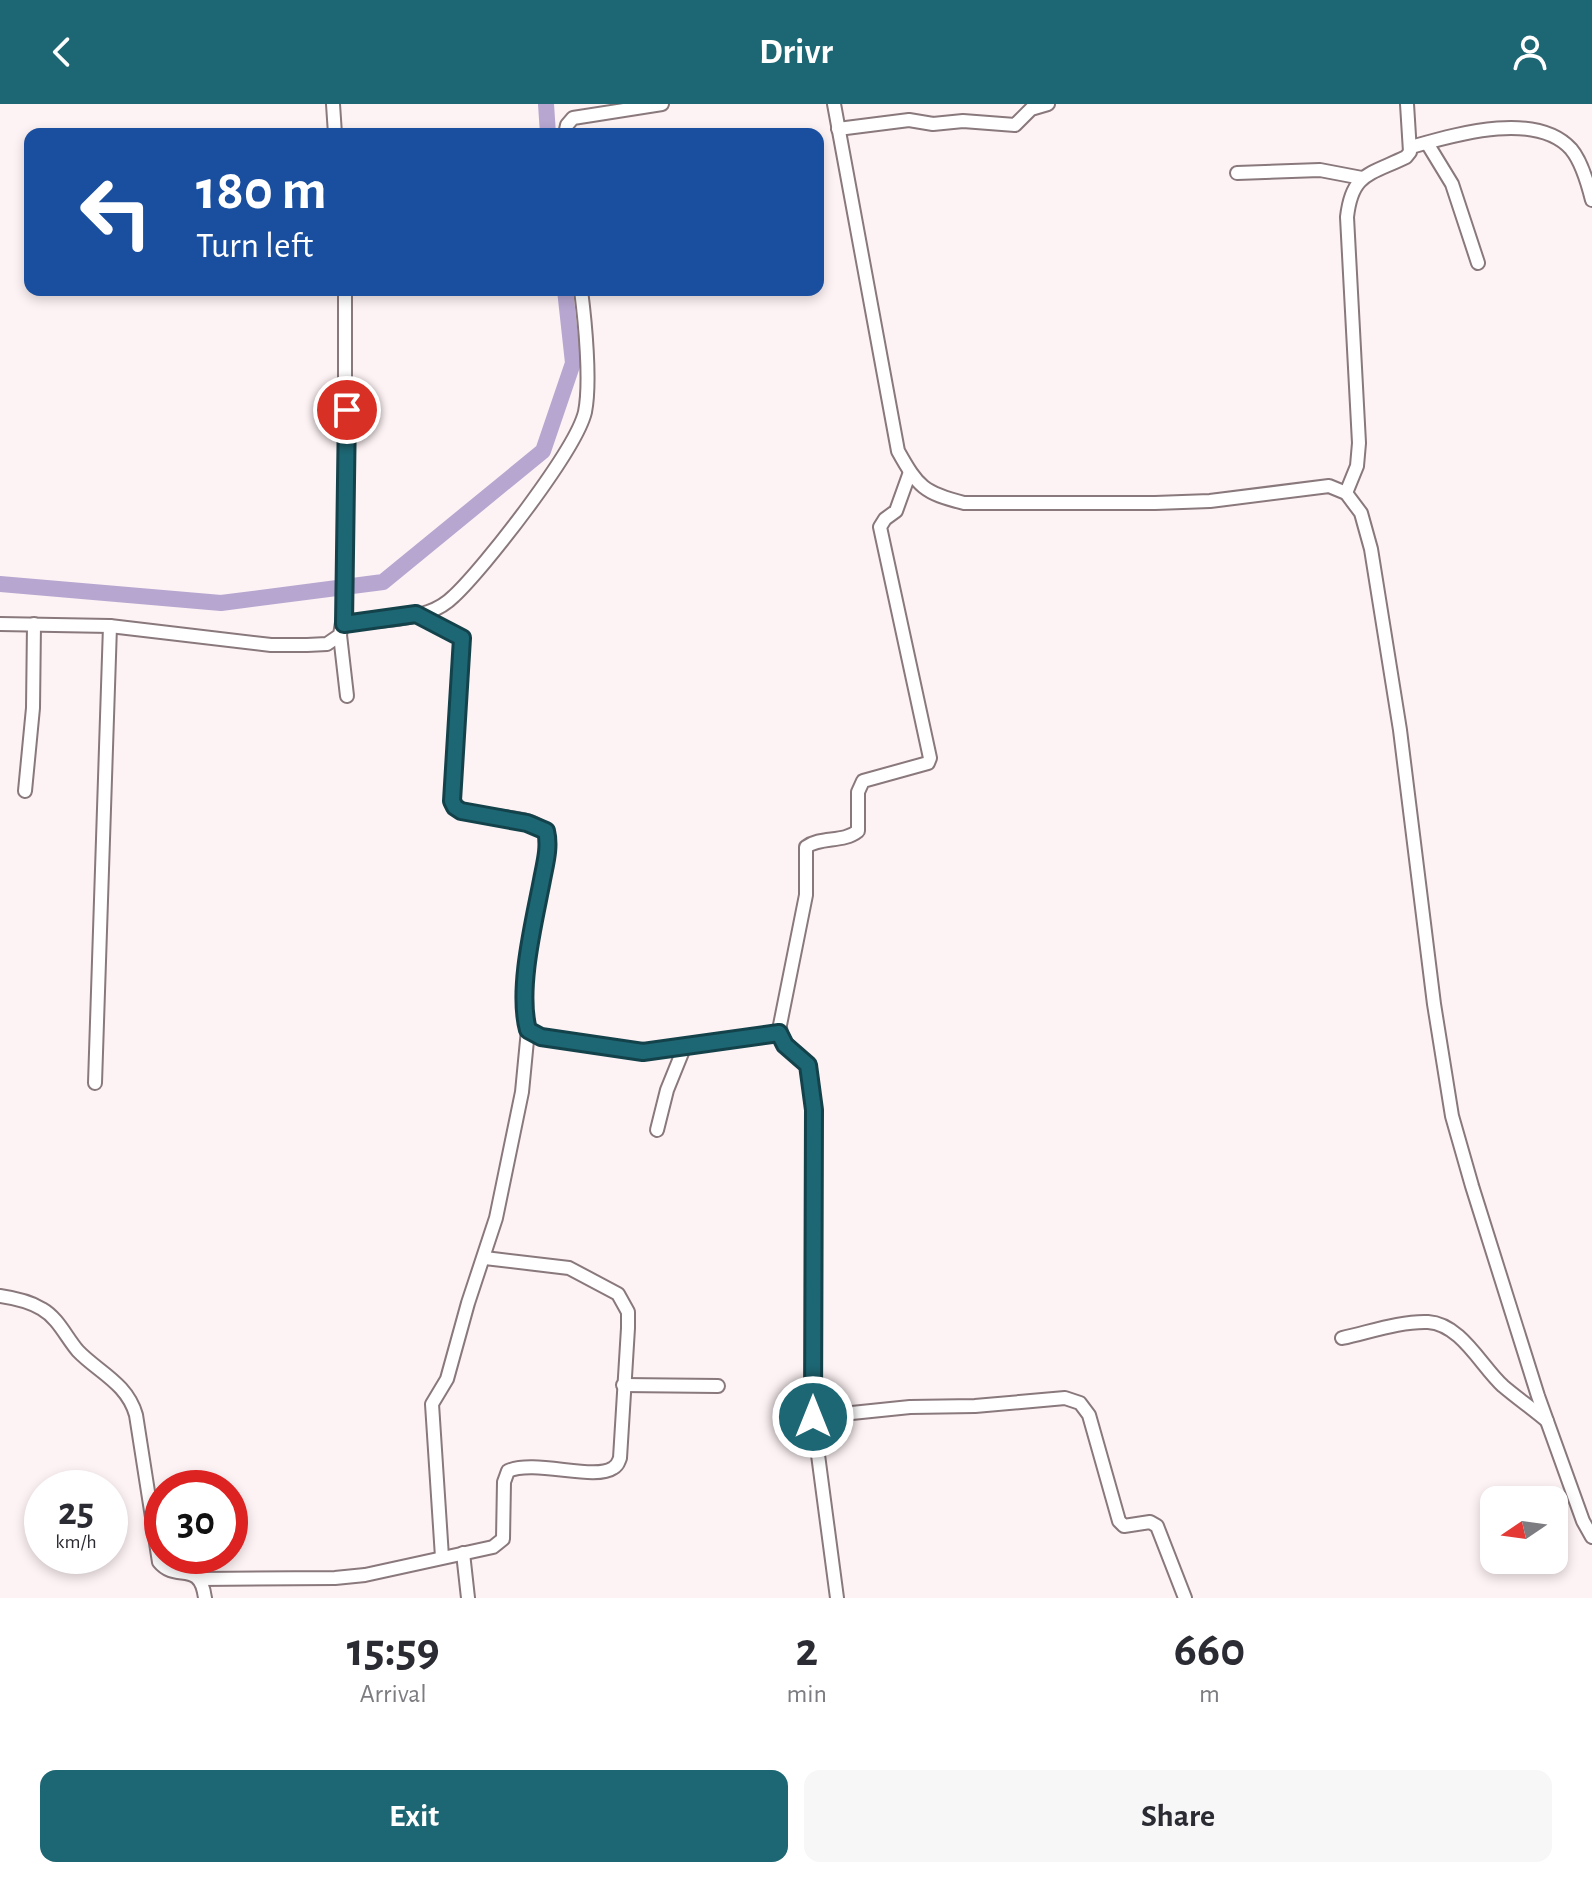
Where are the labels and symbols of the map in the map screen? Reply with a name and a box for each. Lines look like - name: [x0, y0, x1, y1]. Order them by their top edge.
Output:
- pin: [313, 376, 381, 444]
- position arrow: [771, 1375, 855, 1459]
- speed limit sign: 30: [144, 1470, 248, 1574]
- north arrow: [1480, 1486, 1568, 1574]

